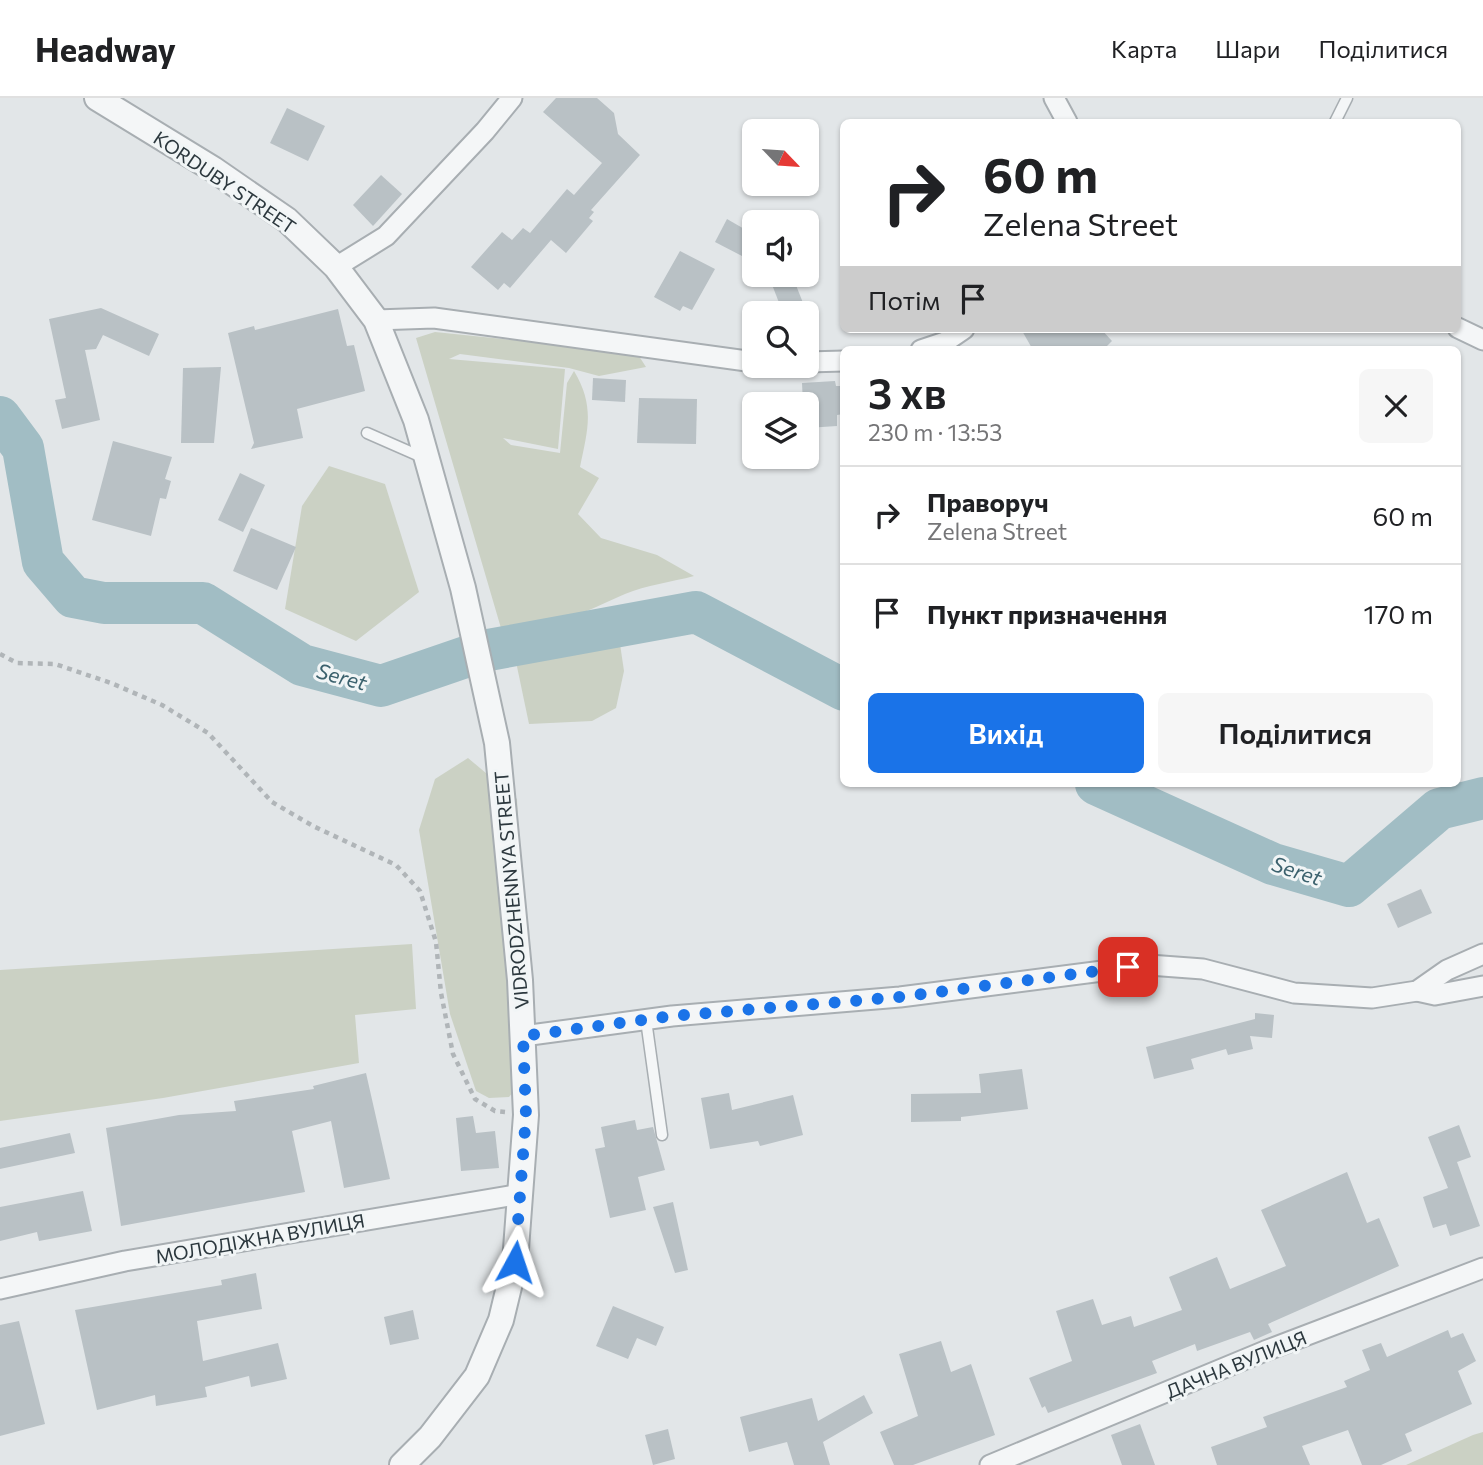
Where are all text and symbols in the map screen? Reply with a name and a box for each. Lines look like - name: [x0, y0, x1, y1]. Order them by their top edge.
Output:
- text: Headway: [35, 28, 176, 69]
- text: Карта: [1111, 34, 1177, 63]
- text: Шари: [1215, 34, 1281, 63]
- text: Поділитися: [1319, 34, 1448, 63]
- north arrow: [742, 119, 819, 196]
- map controls: [742, 119, 819, 469]
- street label: KORDUBY STREET: [149, 126, 301, 238]
- text: 60 m: [983, 143, 1098, 203]
- icon: right: [868, 147, 959, 238]
- text: Zelena Street: [983, 203, 1178, 243]
- button: sound: [742, 210, 819, 287]
- icon: arrive: [954, 280, 992, 318]
- text: Потім: [868, 284, 940, 315]
- button: search: [742, 301, 819, 378]
- text: 3 хв: [868, 366, 946, 418]
- button: close: [1359, 369, 1433, 443]
- button: layers: [742, 392, 819, 469]
- text: 230 m · 13:53: [868, 418, 1002, 446]
- text: Праворуч: [927, 486, 1049, 517]
- icon: right: [868, 496, 906, 534]
- text: 60 m: [1373, 500, 1433, 531]
- text: Zelena Street: [927, 517, 1067, 545]
- icon: arrive: [868, 594, 906, 632]
- text: Пункт призначення: [927, 598, 1167, 629]
- text: 170 m: [1364, 598, 1433, 629]
- water label: Seret: [314, 657, 370, 695]
- button: Вихід: [868, 693, 1144, 773]
- button: Поділитися: [1158, 693, 1433, 773]
- street label: VIDRODZHENNYA STREET: [489, 770, 533, 1010]
- water label: Seret: [1269, 850, 1325, 890]
- pin: [1098, 937, 1158, 997]
- icon: arrive: [1109, 948, 1147, 986]
- street label: МОЛОДІЖНА ВУЛИЦЯ: [153, 1208, 367, 1268]
- position arrow: [478, 1225, 552, 1299]
- street label: ДАЧНА ВУЛИЦЯ: [1162, 1325, 1310, 1403]

